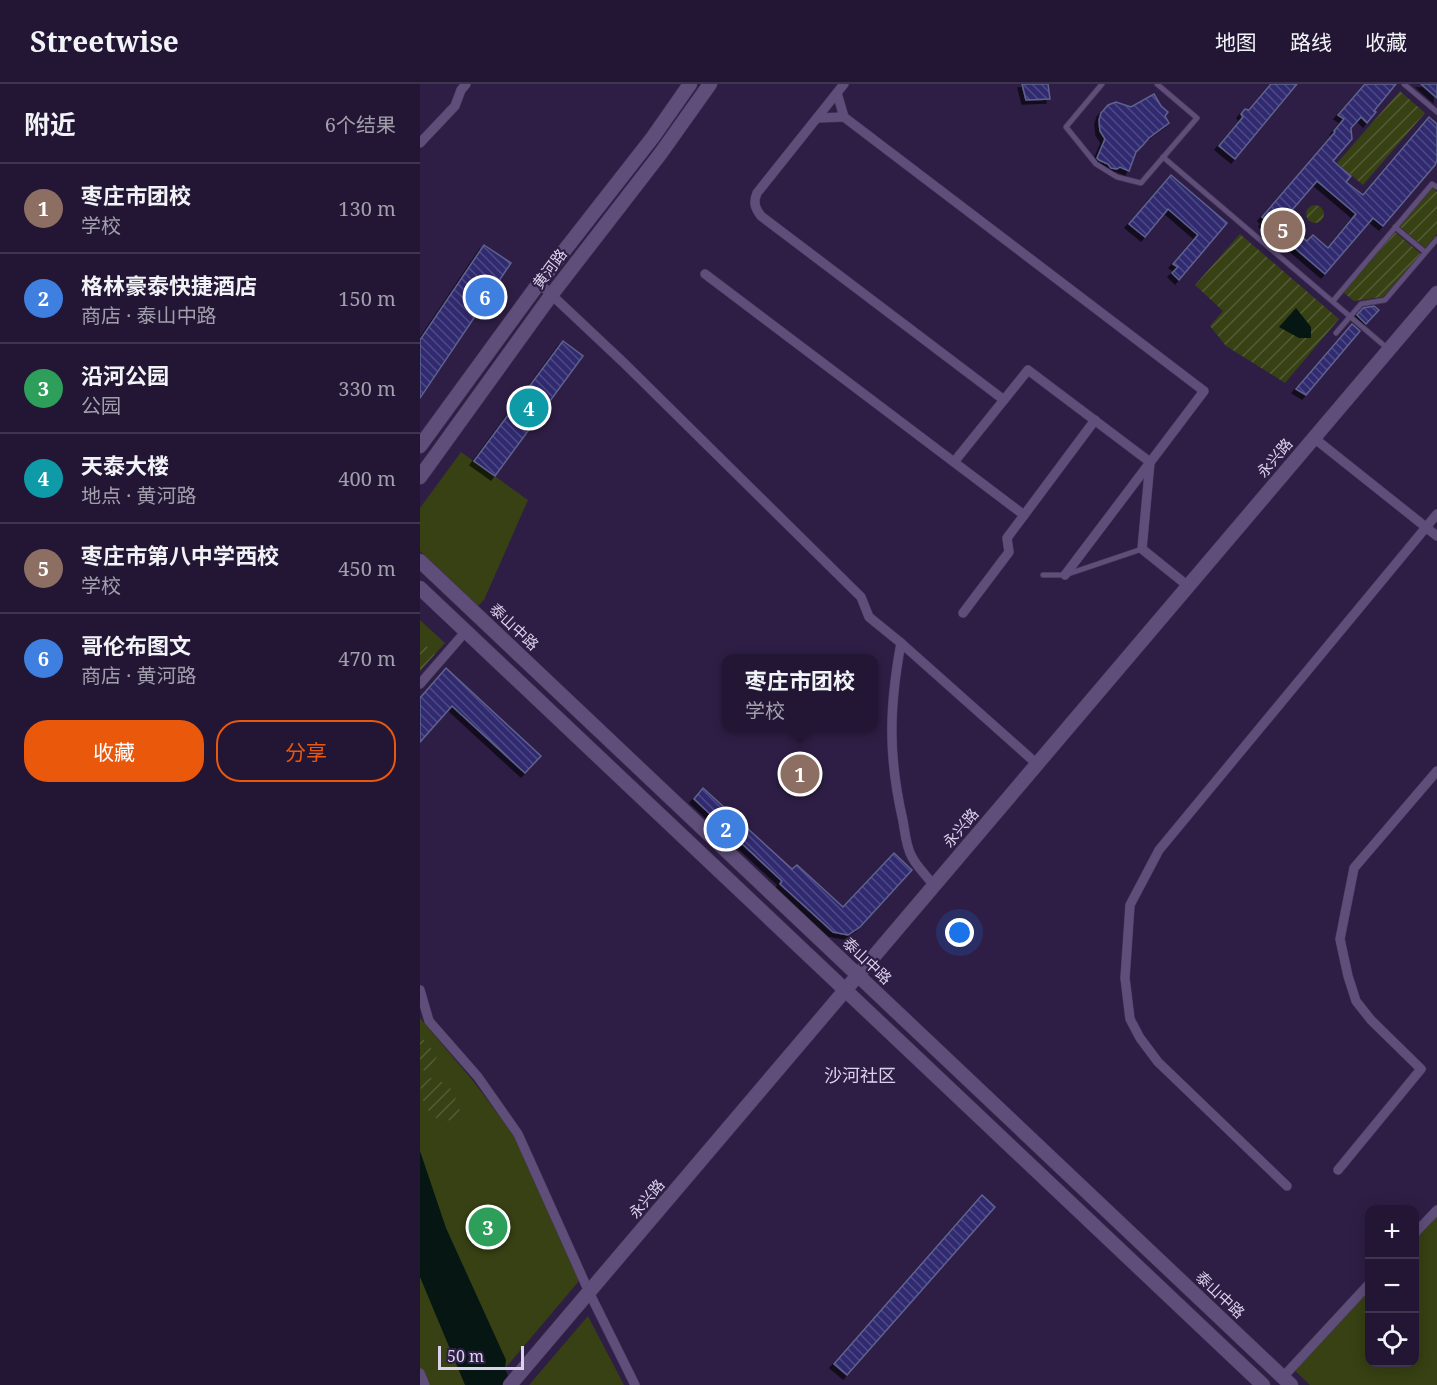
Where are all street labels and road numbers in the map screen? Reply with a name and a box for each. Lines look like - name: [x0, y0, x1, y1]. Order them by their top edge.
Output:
- street label: 黄河路: [528, 244, 571, 292]
- street label: 永兴路: [1252, 434, 1296, 481]
- street label: 泰山中路: [486, 598, 543, 654]
- street label: 永兴路: [938, 804, 982, 851]
- street label: 泰山中路: [839, 932, 896, 988]
- street label: 永兴路: [624, 1175, 668, 1222]
- street label: 泰山中路: [1192, 1266, 1249, 1322]

